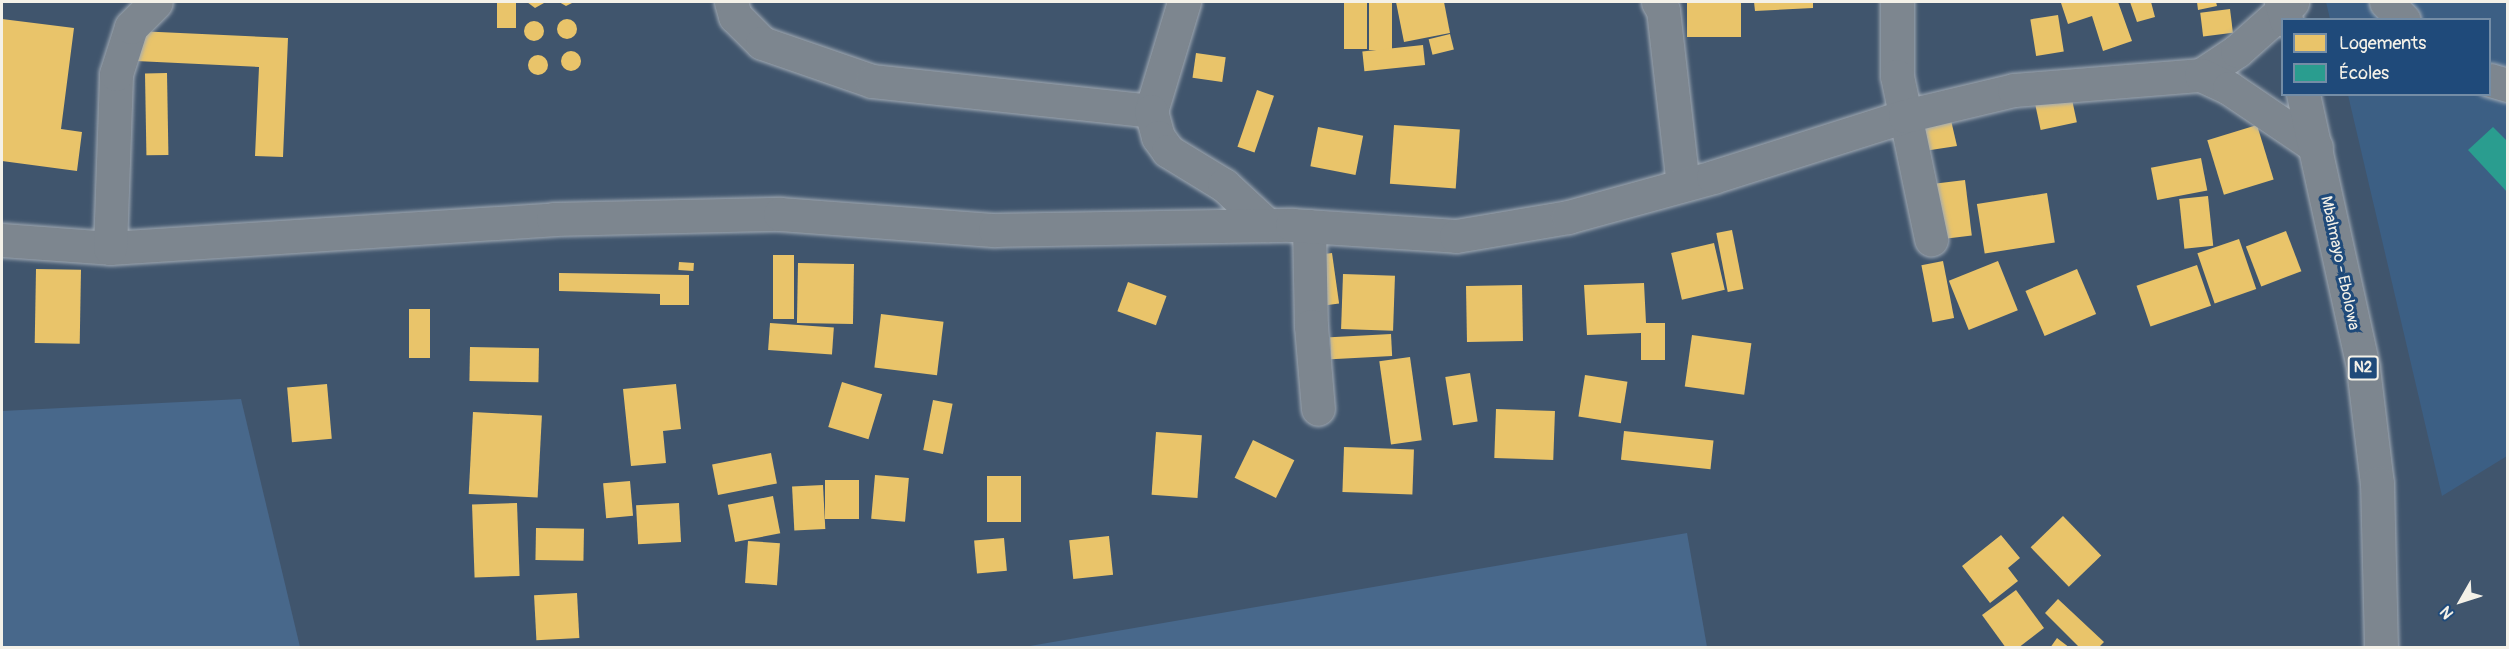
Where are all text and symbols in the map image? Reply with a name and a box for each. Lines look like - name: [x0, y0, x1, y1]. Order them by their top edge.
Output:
- legend: [2281, 18, 2491, 96]
- text: Logements: [2339, 32, 2426, 55]
- text: Écoles: [2339, 62, 2389, 85]
- street label: Mbalmayo - Ebolowa: [2316, 194, 2364, 332]
- road number: N2: [2346, 356, 2380, 380]
- north arrow: [2431, 571, 2491, 631]
- text: N: [2436, 602, 2458, 623]

